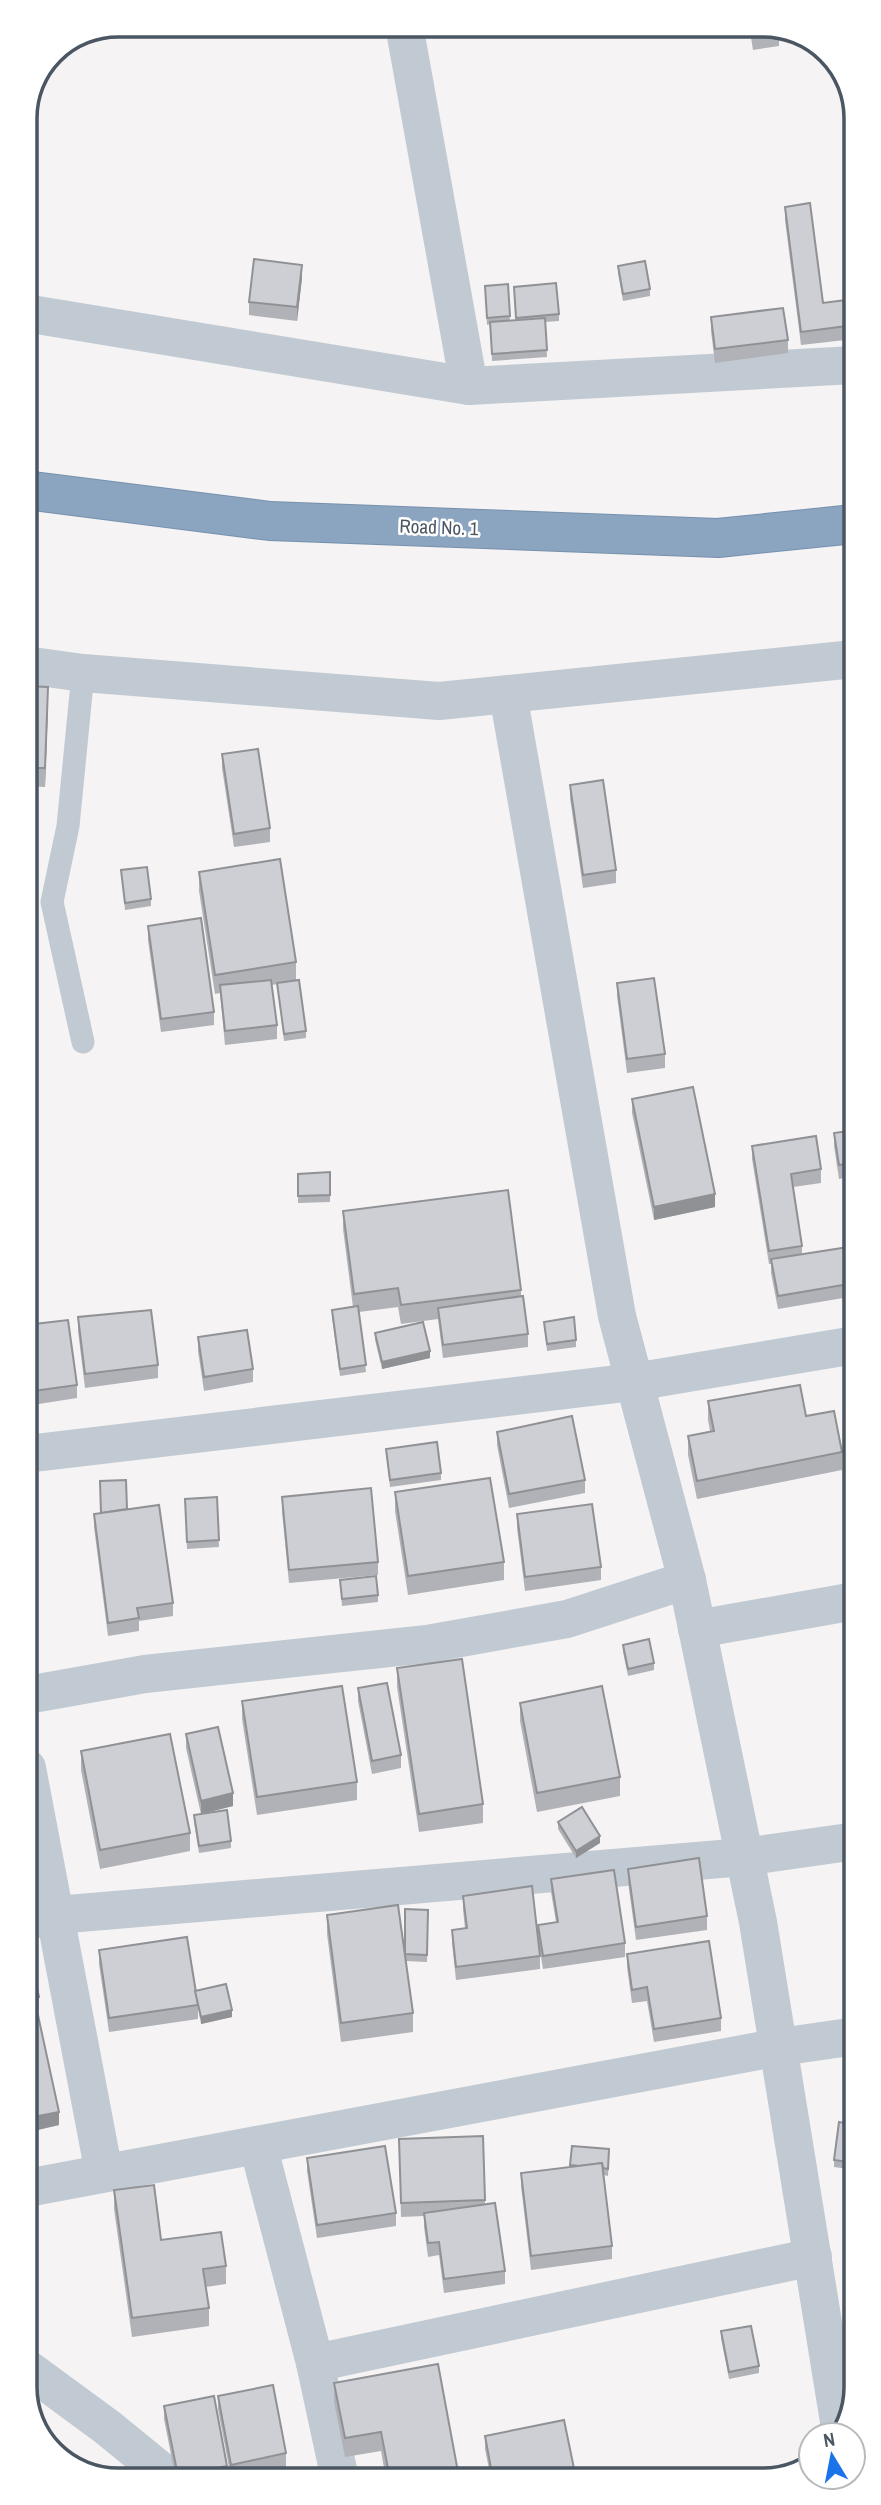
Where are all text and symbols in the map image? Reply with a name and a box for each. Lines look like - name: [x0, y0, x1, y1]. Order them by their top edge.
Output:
- street label: Road No. 1: [399, 513, 479, 541]
- north arrow: [797, 2421, 867, 2491]
- text: N: [821, 2425, 837, 2453]

